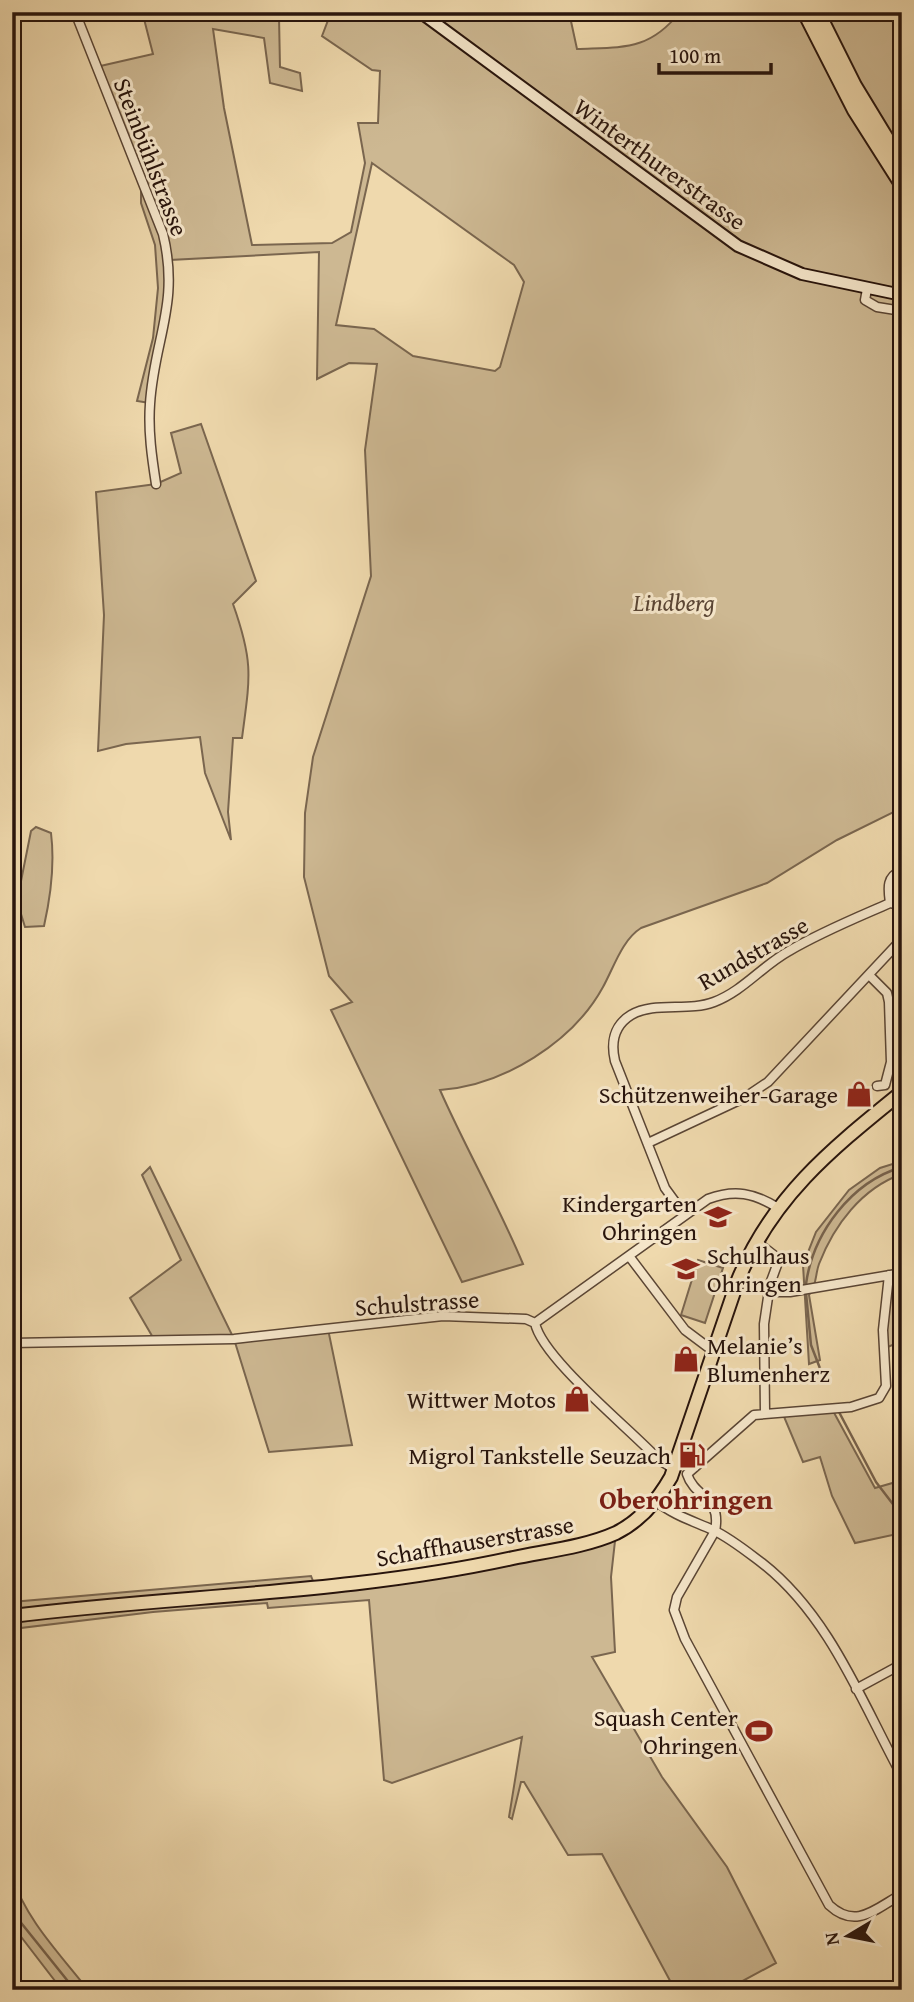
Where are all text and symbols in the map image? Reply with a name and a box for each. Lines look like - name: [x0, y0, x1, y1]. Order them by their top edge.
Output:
- scale bar: [659, 32, 771, 76]
- text: 100 m: [669, 40, 721, 71]
- street label: Steinbühlstrasse: [105, 73, 197, 241]
- street label: Winterthurerstrasse: [567, 90, 753, 238]
- park label: Lindberg: [632, 585, 715, 620]
- street label: Rundstrasse: [691, 907, 815, 999]
- place label: Schützenweiher-Garage: [599, 1077, 838, 1112]
- shop icon: Schützenweiher-Garage: [844, 1079, 874, 1109]
- place label: Kindergarten Ohringen: [562, 1186, 698, 1249]
- school or university icon: Kindergarten Ohringen: [703, 1202, 733, 1232]
- place label: Schulhaus Ohringen: [707, 1238, 810, 1301]
- school or university icon: Schulhaus Ohringen: [671, 1254, 701, 1284]
- street label: Schulstrasse: [354, 1281, 480, 1325]
- place label: Melanie’s Blumenherz: [707, 1328, 830, 1391]
- shop icon: Melanie’s Blumenherz: [671, 1344, 701, 1374]
- place label: Wittwer Motos: [407, 1382, 556, 1417]
- shop icon: Wittwer Motos: [562, 1384, 592, 1414]
- place label: Migrol Tankstelle Seuzach: [408, 1438, 672, 1473]
- fuel station icon: Migrol Tankstelle Seuzach: [677, 1440, 707, 1470]
- district label: Oberohringen: [599, 1478, 773, 1519]
- street label: Schaffhauserstrasse: [373, 1506, 577, 1576]
- place label: Squash Center Ohringen: [594, 1700, 739, 1763]
- sports icon: Squash Center Ohringen: [744, 1716, 774, 1746]
- north arrow: [813, 1900, 883, 1970]
- text: N: [816, 1930, 846, 1948]

